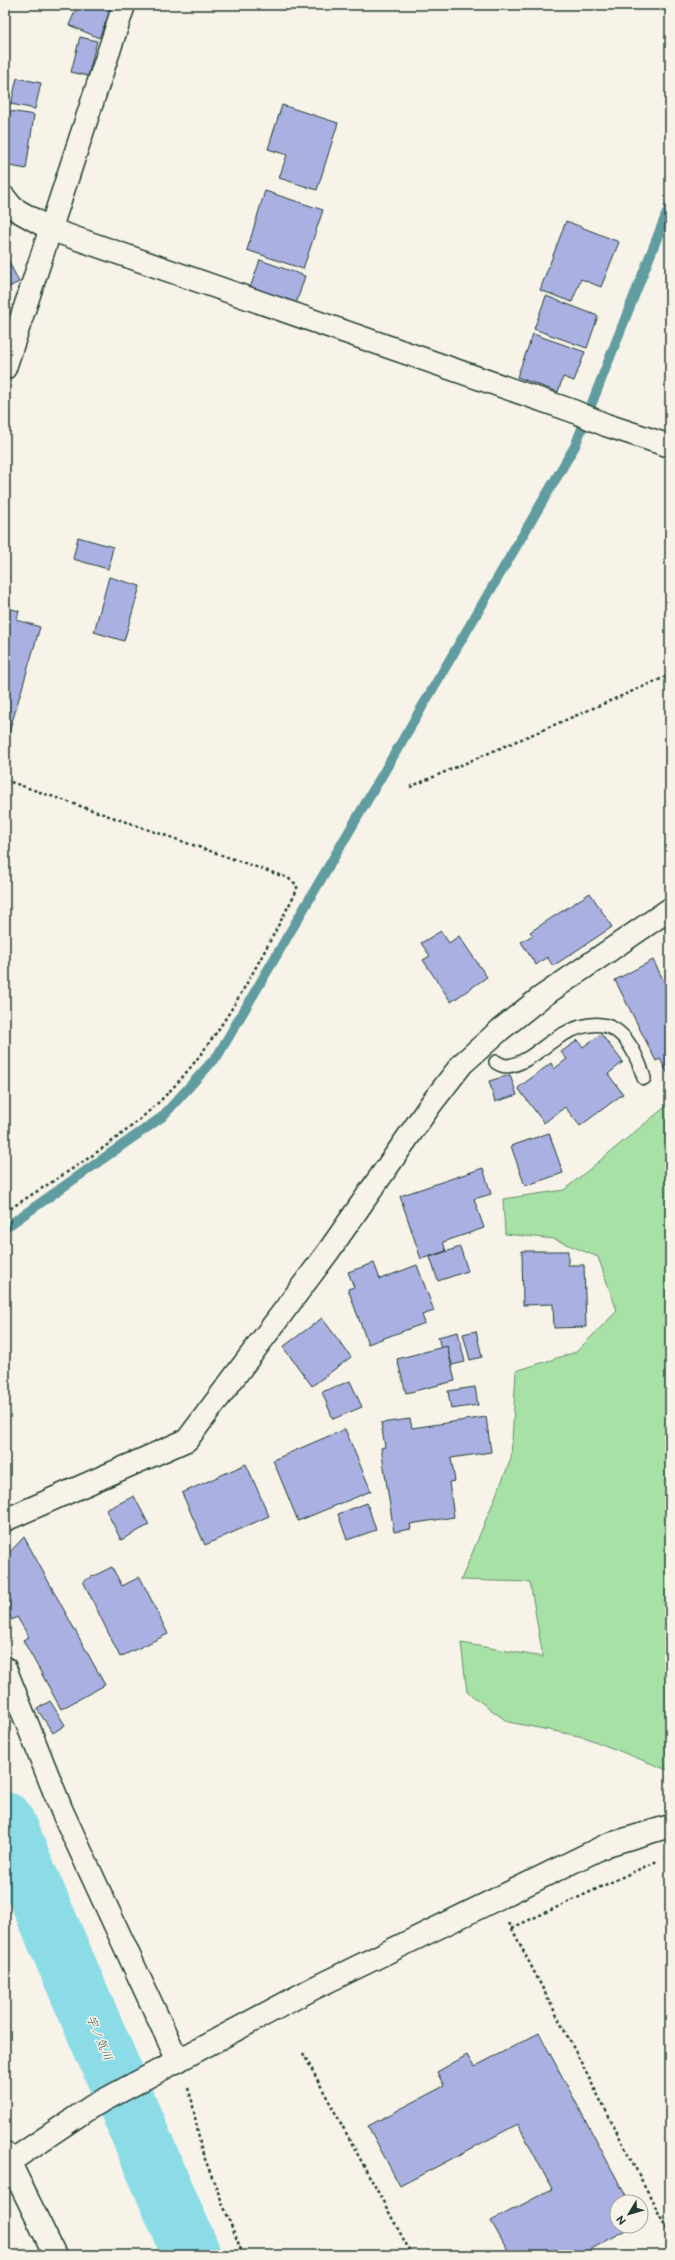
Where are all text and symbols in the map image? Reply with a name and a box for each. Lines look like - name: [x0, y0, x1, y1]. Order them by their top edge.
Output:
- water label: 宇ノ気川: [83, 2013, 115, 2063]
- north arrow: [609, 2194, 649, 2234]
- text: N: [614, 2213, 629, 2227]

